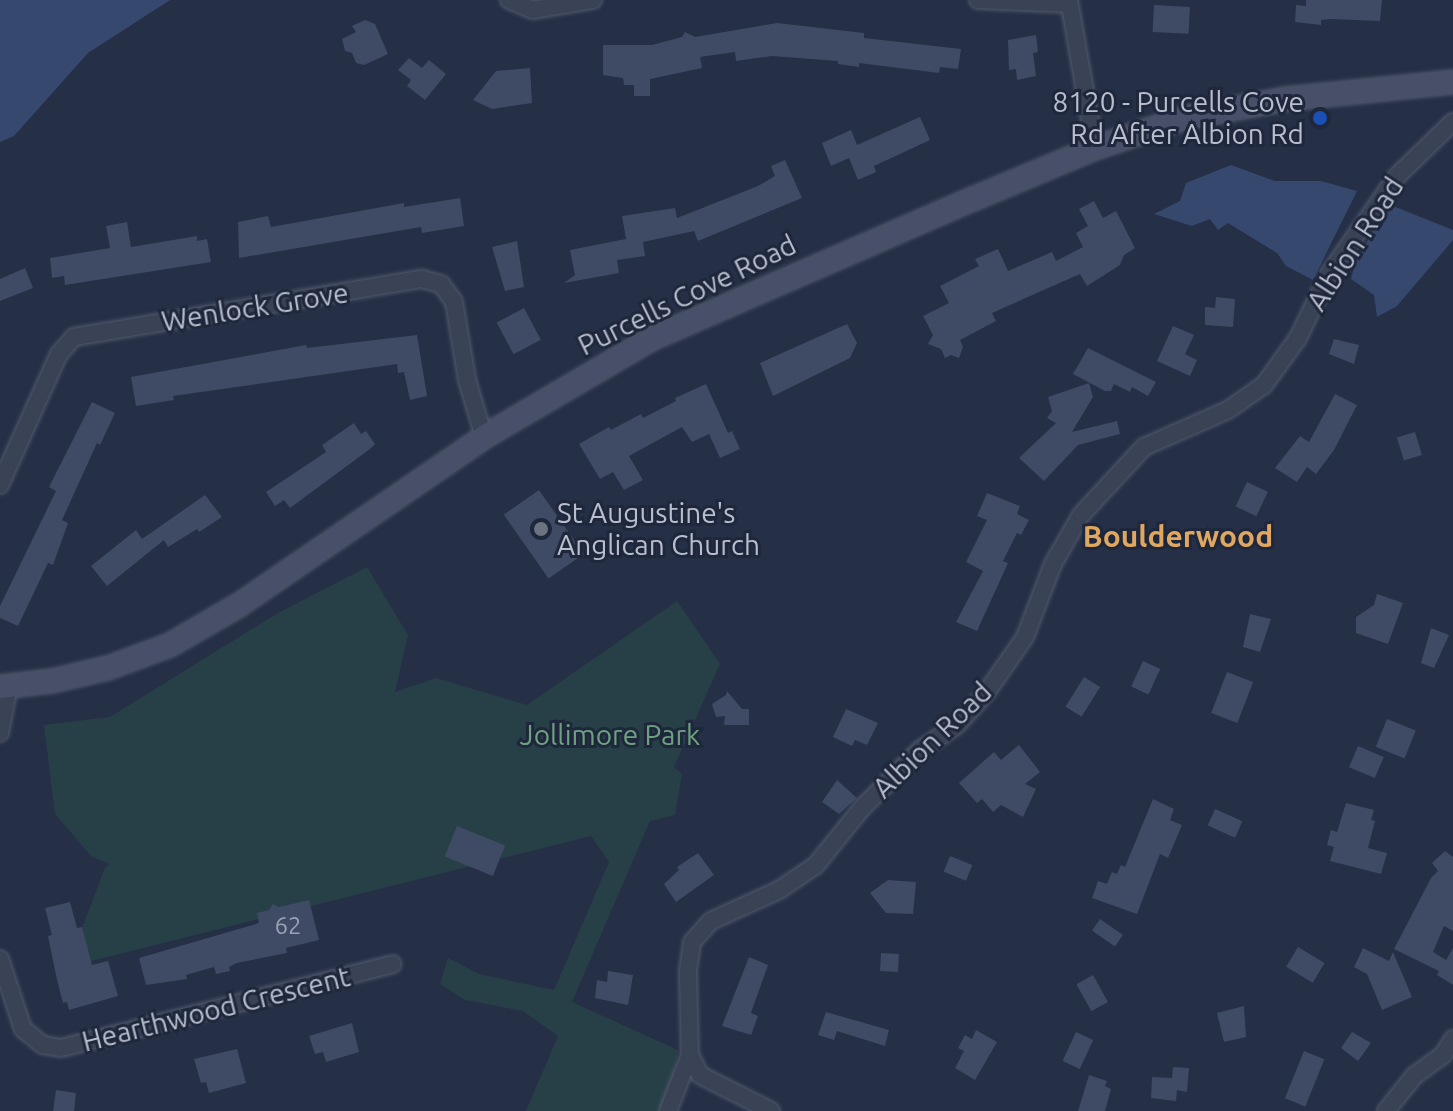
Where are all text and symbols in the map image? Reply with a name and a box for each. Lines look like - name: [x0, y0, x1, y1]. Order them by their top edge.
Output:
- place label: 8120 - Purcells Cove Rd After Albion Rd: [1052, 85, 1304, 151]
- marker: 8120 - Purcells Cove Rd After Albion Rd: [1311, 109, 1329, 127]
- street label: Albion Road: [1300, 171, 1410, 317]
- street label: Purcells Cove Road: [572, 228, 802, 362]
- street label: Wenlock Grove: [159, 276, 351, 338]
- place label: St Augustine's Anglican Church: [557, 496, 760, 562]
- district label: Boulderwood: [1083, 518, 1273, 554]
- marker: St Augustine's Anglican Church: [532, 520, 550, 538]
- street label: Albion Road: [866, 675, 998, 805]
- park label: Jollimore Park: [520, 718, 700, 752]
- house number: 62: [274, 912, 302, 940]
- street label: Hearthwood Crescent: [79, 959, 353, 1059]

